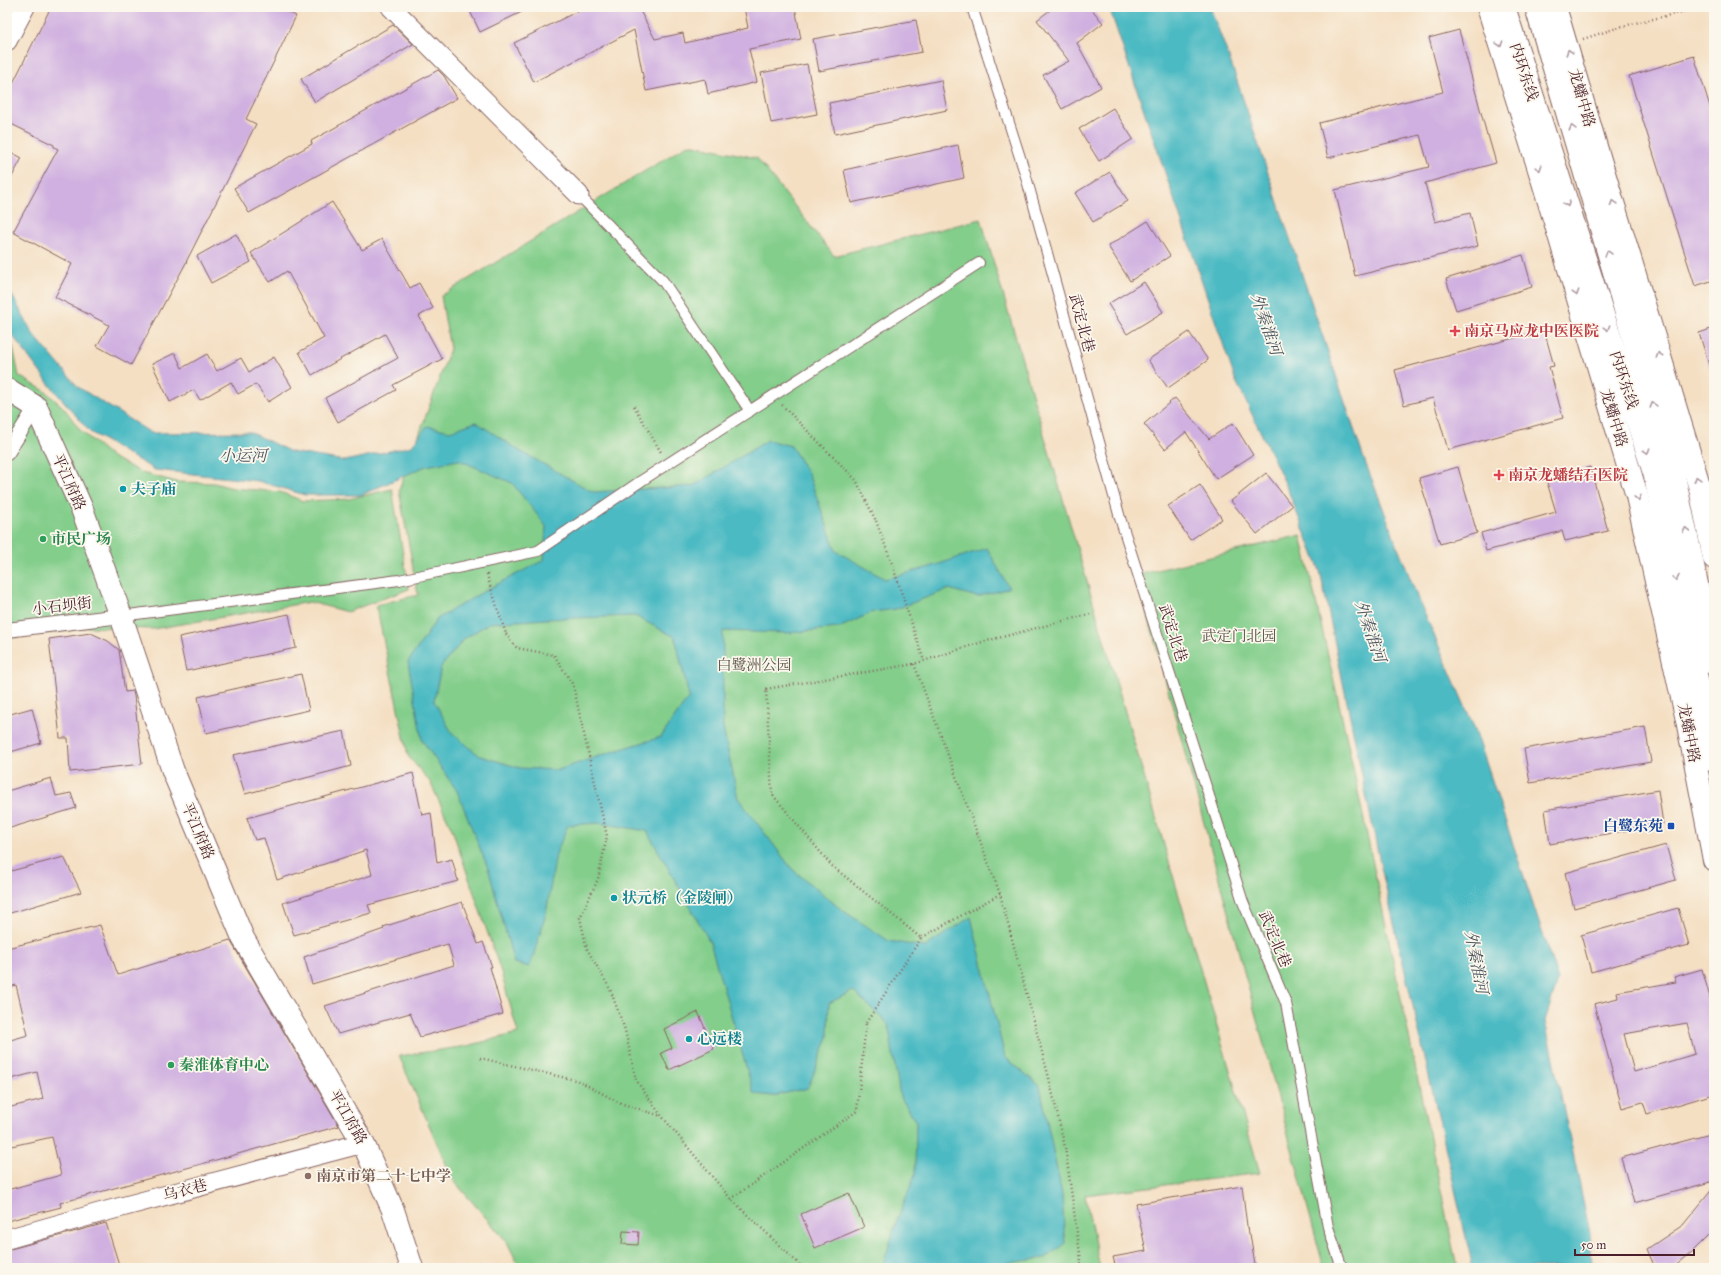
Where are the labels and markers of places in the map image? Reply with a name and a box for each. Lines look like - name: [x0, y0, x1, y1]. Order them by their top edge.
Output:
- place label: 南京马应龙中医医院: [1464, 322, 1599, 340]
- marker: 南京马应龙中医医院: [1449, 325, 1461, 337]
- place label: 南京龙蟠结石医院: [1508, 466, 1628, 484]
- marker: 南京龙蟠结石医院: [1493, 469, 1505, 481]
- place label: 夫子庙: [131, 480, 176, 498]
- marker: 夫子庙: [118, 484, 128, 494]
- place label: 市民广场: [51, 530, 111, 548]
- marker: 市民广场: [38, 534, 48, 544]
- place label: 白鹭东苑: [1603, 817, 1663, 835]
- marker: 白鹭东苑: [1666, 821, 1676, 831]
- place label: 状元桥（金陵闸）: [622, 889, 742, 907]
- marker: 状元桥（金陵闸）: [609, 893, 619, 903]
- place label: 心远楼: [697, 1030, 742, 1048]
- marker: 心远楼: [684, 1034, 694, 1044]
- place label: 秦淮体育中心: [179, 1056, 269, 1074]
- marker: 秦淮体育中心: [166, 1060, 176, 1070]
- place label: 南京市第二十七中学: [316, 1167, 451, 1185]
- marker: 南京市第二十七中学: [303, 1171, 313, 1181]

